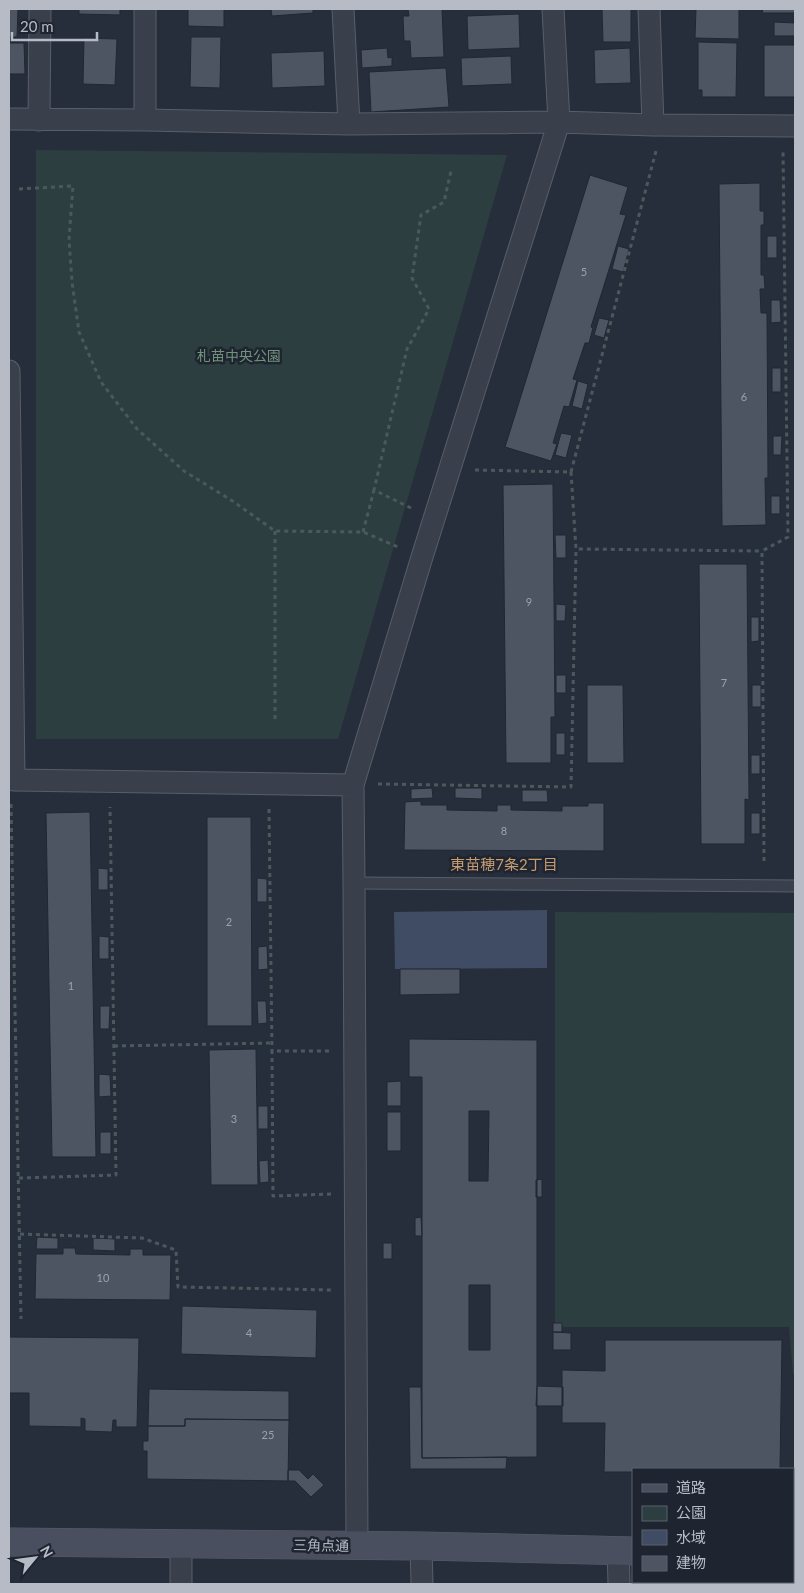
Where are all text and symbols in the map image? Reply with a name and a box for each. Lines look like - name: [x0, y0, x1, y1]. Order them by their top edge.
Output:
- scale bar: [12, 10, 98, 42]
- text: 20 m: [20, 17, 54, 35]
- house number: 5: [581, 265, 587, 278]
- park label: 札苗中央公園: [197, 347, 281, 364]
- house number: 6: [741, 390, 747, 403]
- house number: 9: [526, 595, 532, 608]
- house number: 7: [721, 676, 727, 689]
- house number: 8: [501, 824, 507, 837]
- district label: 東苗穂7条2丁目: [450, 855, 558, 873]
- house number: 2: [226, 915, 232, 928]
- house number: 1: [68, 979, 74, 992]
- house number: 3: [231, 1112, 237, 1125]
- house number: 10: [97, 1271, 110, 1284]
- house number: 4: [246, 1326, 253, 1339]
- house number: 25: [262, 1428, 274, 1441]
- legend: [632, 1468, 794, 1583]
- text: 道路: [676, 1478, 706, 1496]
- text: 公園: [676, 1503, 706, 1521]
- text: 水域: [676, 1528, 706, 1546]
- north arrow: [10, 1533, 60, 1583]
- street label: 三角点通: [293, 1536, 349, 1554]
- text: N: [37, 1543, 57, 1560]
- text: 建物: [676, 1553, 706, 1571]

